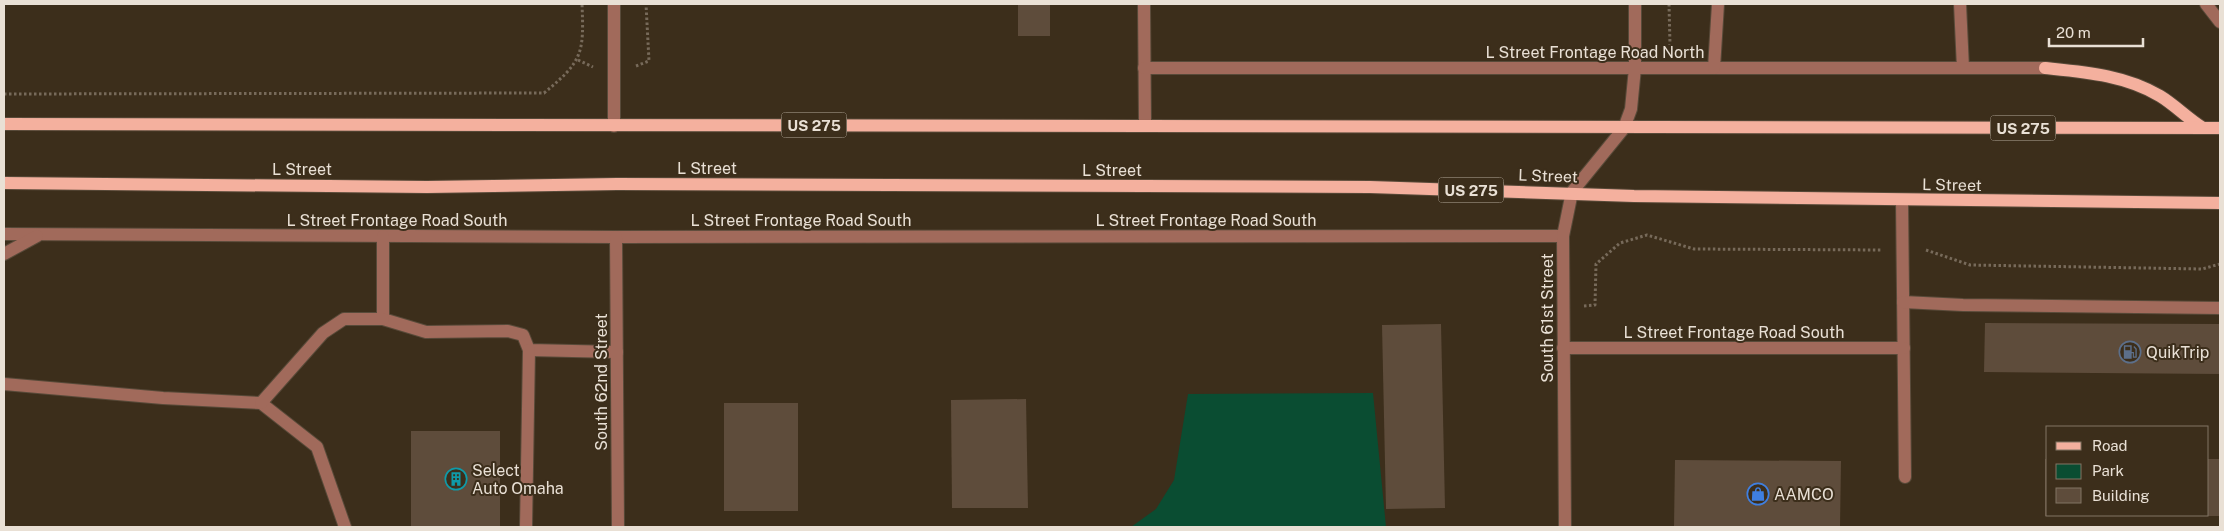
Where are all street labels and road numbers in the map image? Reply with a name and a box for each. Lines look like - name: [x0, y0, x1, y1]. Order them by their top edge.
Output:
- street label: L Street Frontage Road North: [1485, 43, 1705, 62]
- road number: US 275: [782, 112, 846, 138]
- road number: US 275: [1990, 116, 2056, 140]
- street label: L Street: [677, 159, 737, 178]
- street label: L Street: [272, 160, 332, 179]
- street label: L Street: [1082, 161, 1142, 180]
- street label: L Street: [1518, 165, 1578, 187]
- street label: L Street: [1922, 175, 1982, 195]
- road number: US 275: [1438, 178, 1504, 202]
- street label: L Street Frontage Road South: [286, 211, 508, 230]
- street label: L Street Frontage Road South: [690, 211, 912, 230]
- street label: L Street Frontage Road South: [1095, 211, 1317, 230]
- street label: South 61st Street: [1538, 253, 1557, 383]
- street label: South 62nd Street: [592, 313, 611, 451]
- street label: L Street Frontage Road South: [1623, 323, 1845, 342]

